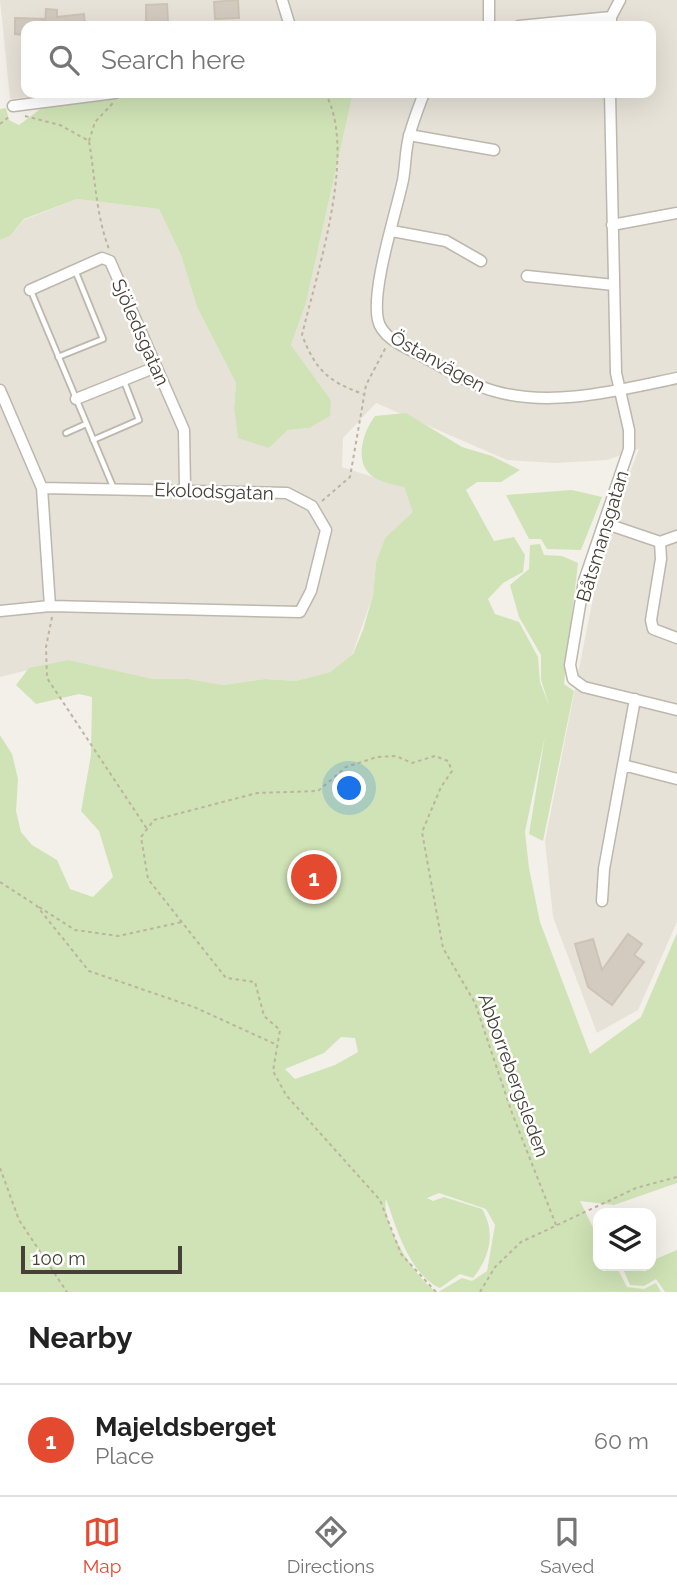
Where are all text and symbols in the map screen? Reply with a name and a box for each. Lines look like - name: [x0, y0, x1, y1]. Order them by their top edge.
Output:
- search box: [21, 21, 656, 98]
- icon: search: [45, 41, 83, 79]
- text: Search here: [101, 45, 245, 75]
- street label: Sjöledsgatan: [108, 275, 174, 389]
- street label: Östanvägen: [387, 326, 489, 396]
- street label: Båtsmansgatan: [572, 468, 632, 604]
- street label: Ekolodsgatan: [154, 478, 274, 504]
- your location: [332, 771, 366, 805]
- pin: 1: [291, 851, 337, 903]
- street label: Abborrebergsleden: [474, 990, 554, 1160]
- map controls: [593, 1208, 656, 1271]
- button: layers: [593, 1208, 656, 1271]
- scale bar: [21, 1243, 182, 1275]
- text: 100 m: [32, 1247, 86, 1269]
- text: Nearby: [28, 1320, 132, 1355]
- text: Majeldsberget: [95, 1412, 276, 1442]
- text: 1: [45, 1427, 57, 1454]
- text: 60 m: [594, 1427, 649, 1454]
- text: Place: [95, 1442, 154, 1469]
- tab: Map: [83, 1513, 121, 1577]
- tab: Directions: [287, 1513, 375, 1577]
- tab: Saved: [540, 1513, 594, 1577]

